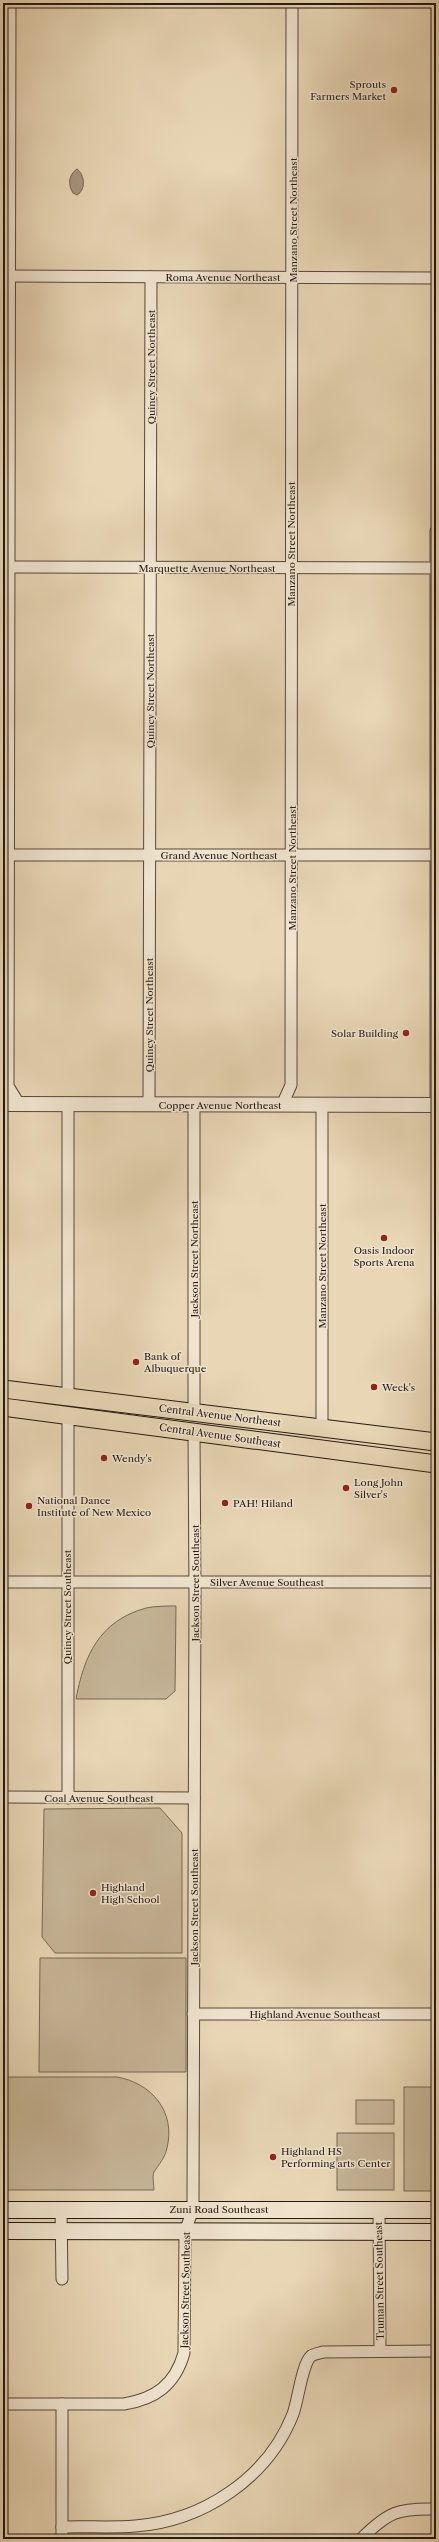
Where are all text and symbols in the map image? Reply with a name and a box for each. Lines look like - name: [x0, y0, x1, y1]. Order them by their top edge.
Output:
- place label: Sprouts Farmers Market: [310, 78, 386, 103]
- marker: Sprouts Farmers Market: [389, 85, 399, 95]
- street label: Manzano Street Northeast: [287, 157, 300, 282]
- street label: Roma Avenue Northeast: [165, 271, 281, 284]
- street label: Quincy Street Northeast: [145, 309, 158, 424]
- street label: Manzano Street Northeast: [285, 481, 298, 606]
- street label: Marquette Avenue Northeast: [138, 562, 276, 575]
- street label: Quincy Street Northeast: [144, 633, 157, 748]
- street label: Manzano Street Northeast: [286, 805, 299, 930]
- street label: Grand Avenue Northeast: [160, 849, 278, 862]
- street label: Quincy Street Northeast: [143, 957, 156, 1072]
- place label: Solar Building: [331, 1027, 399, 1040]
- marker: Solar Building: [401, 1028, 411, 1038]
- street label: Copper Avenue Northeast: [158, 1099, 282, 1112]
- street label: Jackson Street Northeast: [188, 1200, 201, 1319]
- street label: Manzano Street Northeast: [316, 1203, 329, 1328]
- marker: Oasis Indoor Sports Arena: [379, 1233, 389, 1243]
- place label: Oasis Indoor Sports Arena: [353, 1244, 415, 1269]
- place label: Bank of Albuquerque: [143, 1350, 207, 1375]
- marker: Bank of Albuquerque: [131, 1357, 141, 1367]
- place label: Weck's: [381, 1381, 415, 1394]
- marker: Weck's: [369, 1382, 379, 1392]
- street label: Central Avenue Northeast: [158, 1402, 282, 1429]
- street label: Central Avenue Southeast: [158, 1421, 282, 1451]
- place label: Wendy's: [111, 1452, 152, 1465]
- marker: Wendy's: [99, 1453, 109, 1463]
- place label: Long John Silver's: [354, 1476, 404, 1501]
- marker: Long John Silver's: [341, 1483, 351, 1493]
- place label: National Dance Institute of New Mexico: [37, 1494, 151, 1519]
- place label: PAH! Hiland: [233, 1497, 293, 1510]
- marker: PAH! Hiland: [220, 1498, 230, 1508]
- marker: National Dance Institute of New Mexico: [24, 1501, 34, 1511]
- street label: Jackson Street Southeast: [189, 1524, 202, 1643]
- street label: Quincy Street Southeast: [61, 1549, 74, 1664]
- street label: Silver Avenue Southeast: [210, 1576, 324, 1589]
- street label: Coal Avenue Southeast: [44, 1792, 154, 1805]
- street label: Jackson Street Southeast: [188, 1848, 201, 1967]
- place label: Highland High School: [101, 1881, 160, 1906]
- marker: Highland High School: [88, 1888, 98, 1898]
- street label: Highland Avenue Southeast: [250, 2008, 381, 2021]
- place label: Highland HS Performing arts Center: [281, 2145, 391, 2170]
- marker: Highland HS Performing arts Center: [268, 2152, 278, 2162]
- street label: Zuni Road Southeast: [170, 2203, 269, 2216]
- street label: Truman Street Southeast: [372, 2221, 387, 2340]
- street label: Jackson Street Southeast: [178, 2231, 193, 2351]

